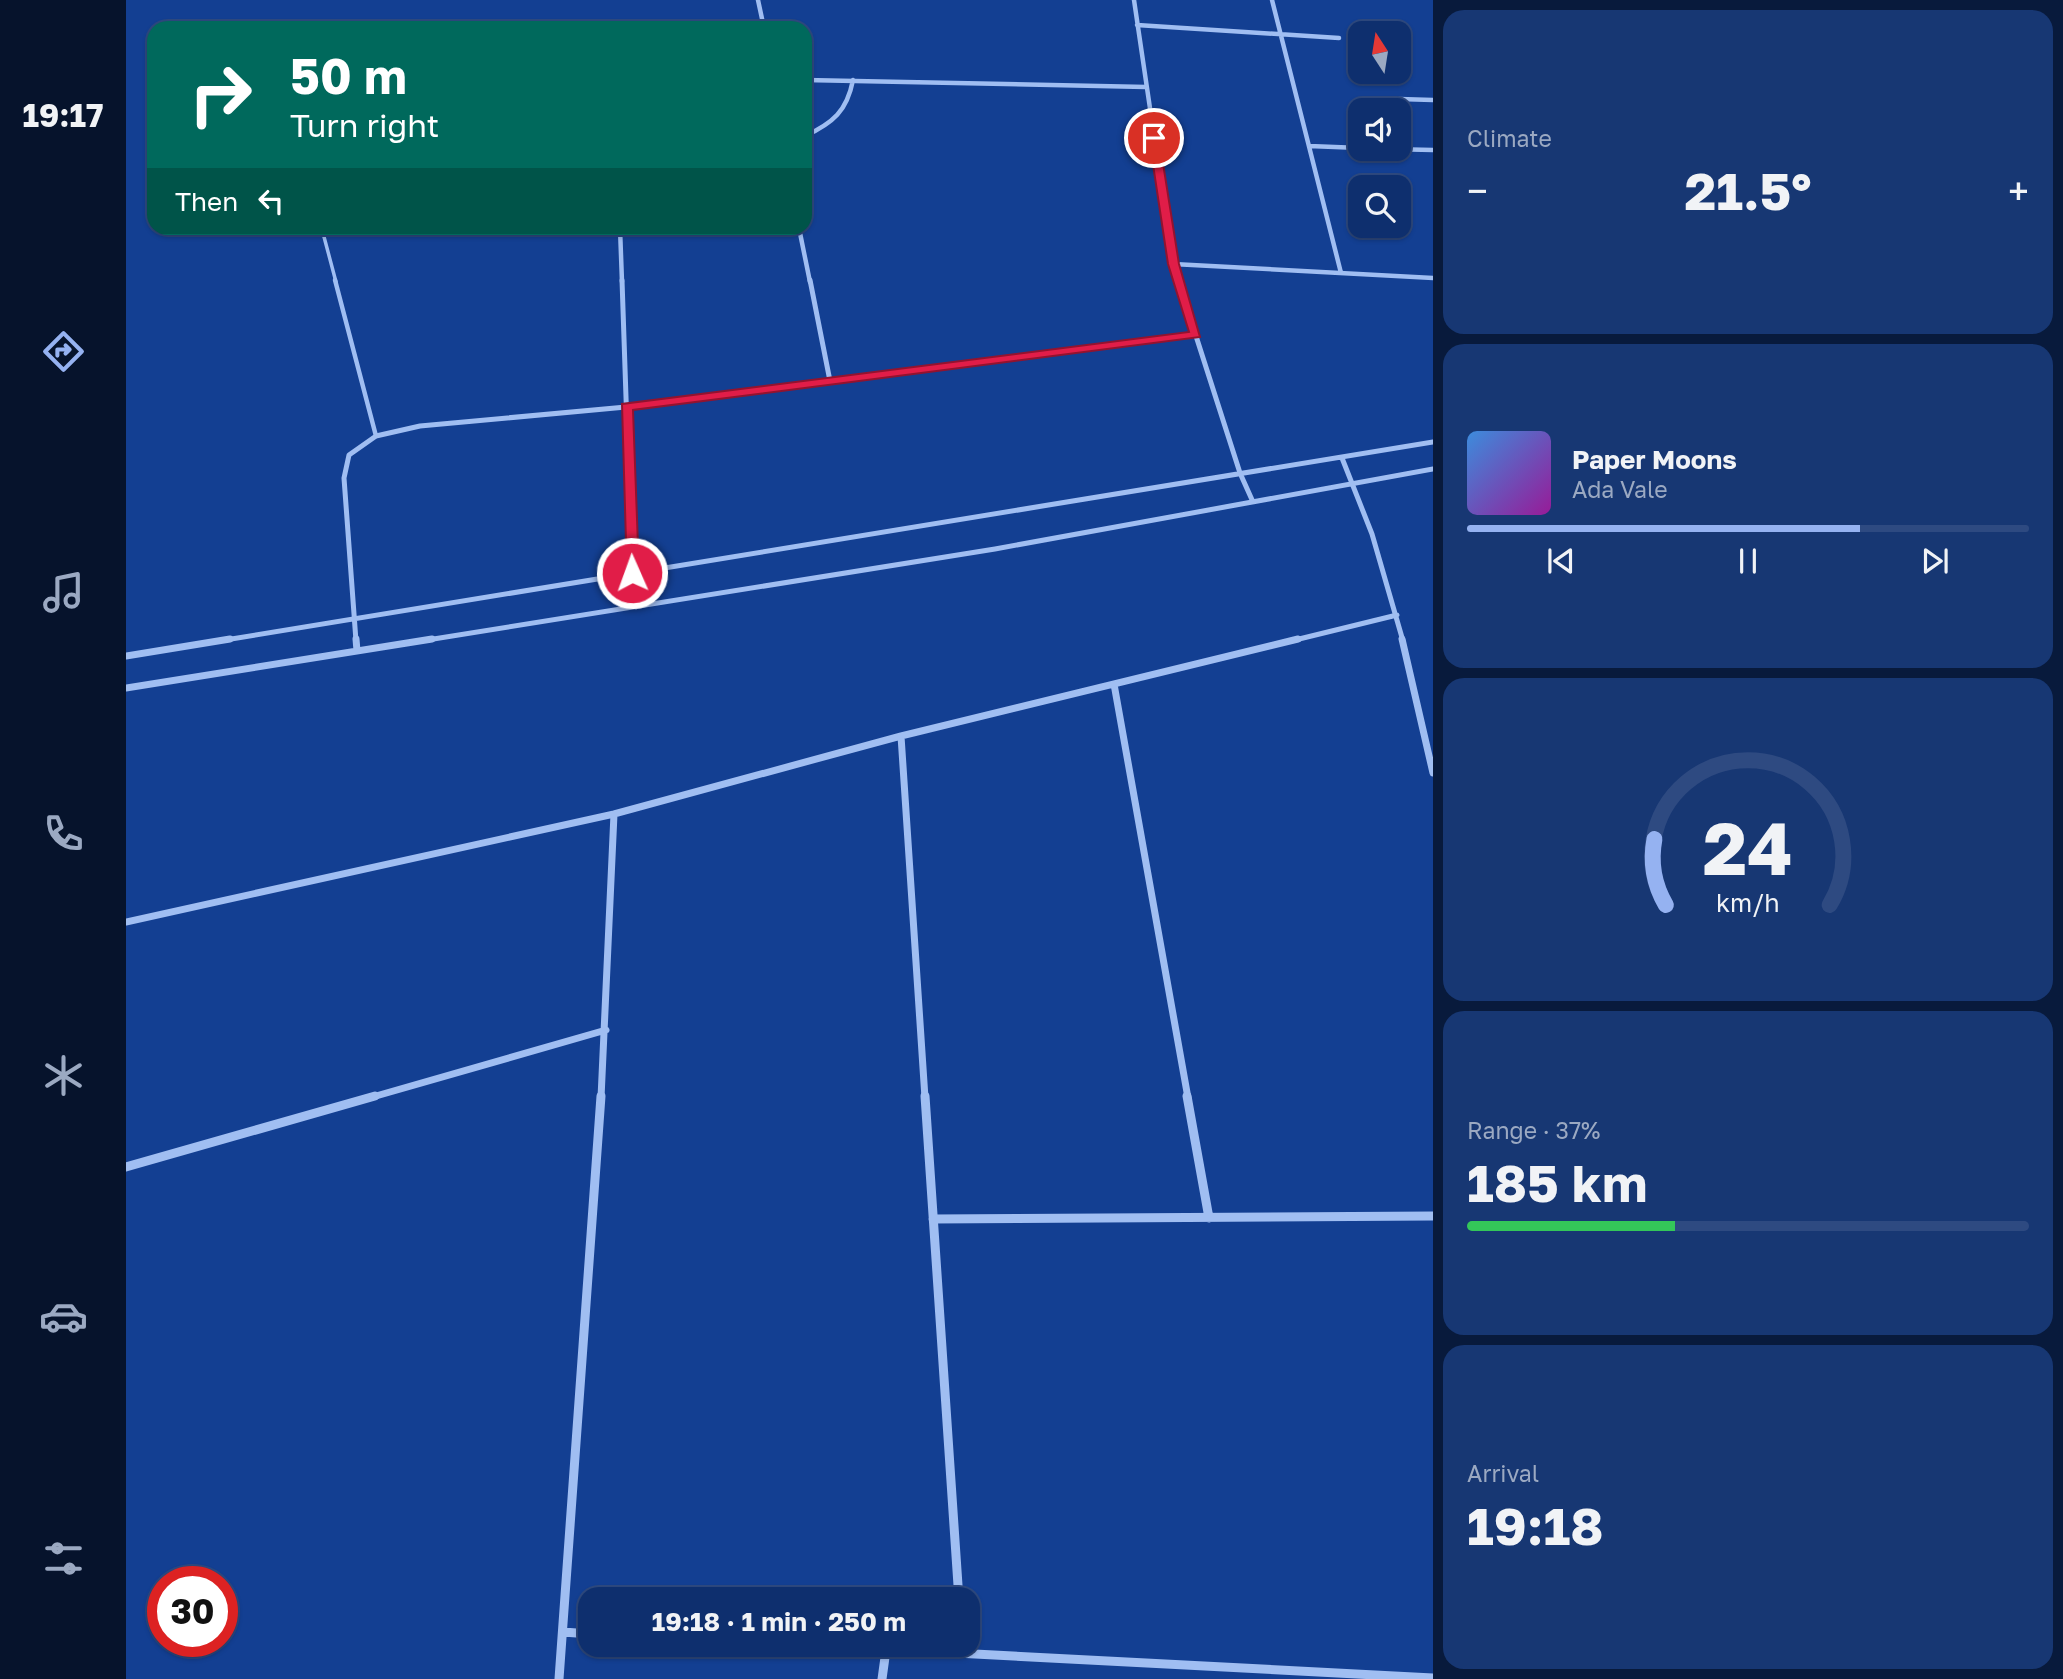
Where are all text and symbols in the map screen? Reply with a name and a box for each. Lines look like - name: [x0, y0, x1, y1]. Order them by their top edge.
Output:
- north arrow: [1348, 21, 1410, 84]
- map controls: [1348, 21, 1411, 238]
- text: 50 m: [290, 46, 407, 105]
- icon: right: [175, 49, 266, 140]
- text: 19:17: [23, 96, 103, 134]
- button: sound: [1348, 98, 1411, 161]
- text: Turn right: [290, 106, 439, 144]
- pin: [1124, 108, 1184, 168]
- icon: arrive: [1135, 119, 1173, 157]
- text: Climate: [1467, 124, 1552, 152]
- text: 21.5°: [1684, 159, 1812, 221]
- text: −: [1467, 168, 1488, 213]
- text: +: [2008, 168, 2029, 213]
- button: search: [1348, 175, 1411, 238]
- icon: left: [252, 182, 290, 220]
- text: Then: [175, 186, 238, 217]
- icon: directions: [39, 327, 88, 376]
- text: Paper Moons: [1572, 444, 1737, 475]
- text: Ada Vale: [1572, 475, 1668, 503]
- position arrow: [595, 536, 669, 610]
- icon: previous: [1542, 542, 1580, 580]
- icon: pause: [1729, 542, 1767, 580]
- icon: next: [1916, 542, 1954, 580]
- icon: music: [39, 568, 88, 617]
- text: 24: [1703, 805, 1793, 892]
- icon: phone: [39, 809, 88, 858]
- text: km/h: [1716, 887, 1780, 918]
- icon: climate: [39, 1051, 88, 1100]
- text: Range · 37%: [1467, 1116, 1600, 1144]
- text: 185 km: [1467, 1151, 1647, 1213]
- icon: car: [39, 1292, 88, 1341]
- text: Arrival: [1467, 1459, 1539, 1487]
- text: 19:18: [1467, 1494, 1604, 1556]
- icon: filters: [39, 1534, 88, 1583]
- speed limit sign: 30: [147, 1566, 238, 1657]
- text: 19:18 · 1 min · 250 m: [652, 1606, 906, 1637]

